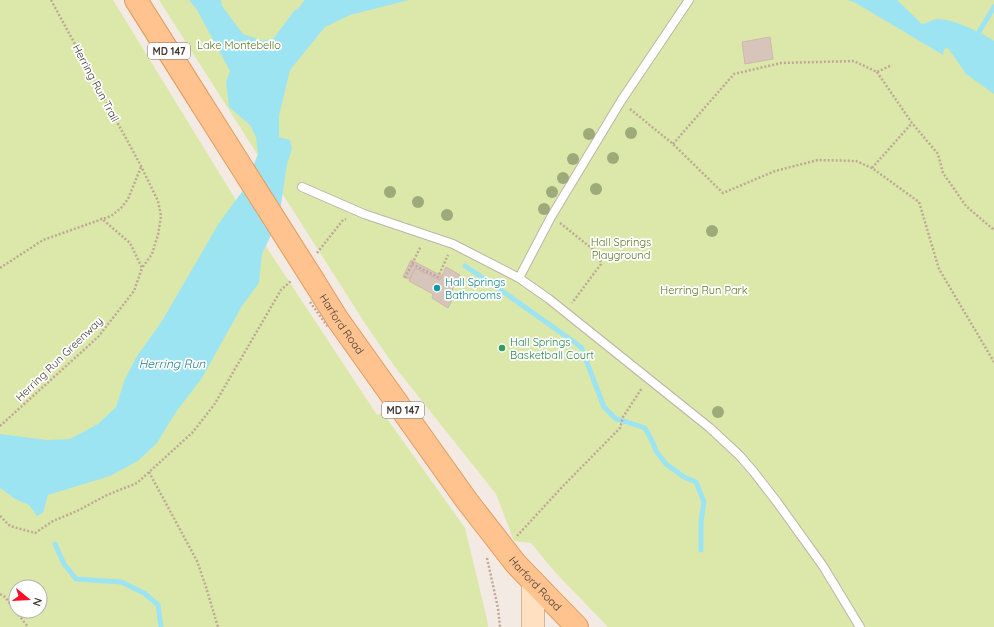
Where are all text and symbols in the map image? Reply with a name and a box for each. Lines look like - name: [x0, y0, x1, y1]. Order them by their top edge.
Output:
- park label: Lake Montebello: [197, 38, 281, 52]
- street label: Herring Run Trail: [70, 42, 122, 124]
- road number: MD 147: [148, 43, 190, 59]
- park label: Hall Springs Playground: [591, 235, 651, 262]
- place label: Hall Springs Bathrooms: [445, 275, 505, 302]
- marker: Hall Springs Bathrooms: [432, 283, 442, 293]
- park label: Herring Run Park: [660, 283, 748, 297]
- street label: Harford Road: [316, 291, 367, 357]
- street label: Herring Run Greenway: [13, 314, 105, 404]
- place label: Hall Springs Basketball Court: [510, 335, 594, 362]
- marker: Hall Springs Basketball Court: [497, 343, 507, 353]
- water label: Herring Run: [139, 356, 206, 371]
- road number: MD 147: [382, 402, 424, 418]
- street label: Harford Road: [506, 554, 564, 614]
- north arrow: [8, 579, 48, 619]
- text: N: [30, 596, 45, 608]

